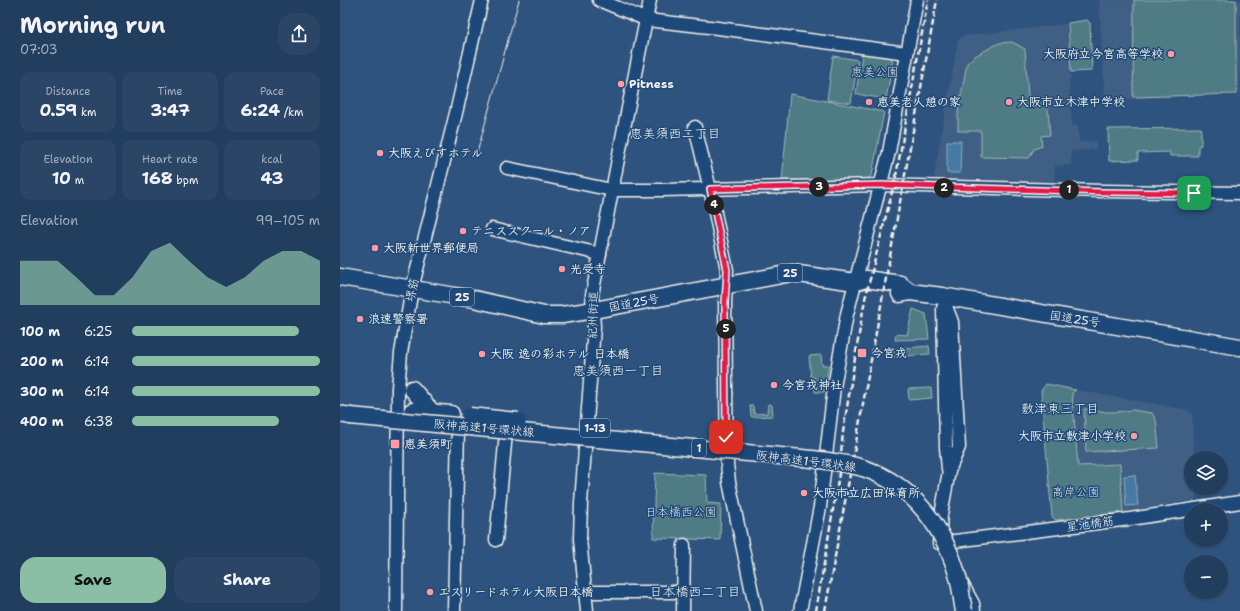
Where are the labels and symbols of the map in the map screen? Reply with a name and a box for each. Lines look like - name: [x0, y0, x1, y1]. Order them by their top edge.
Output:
- place label: 大阪府立今宮高等学校: [1043, 46, 1163, 62]
- marker: 大阪府立今宮高等学校: [1166, 49, 1176, 59]
- park label: 恵美公園: [851, 64, 899, 80]
- place label: Pitness: [629, 76, 674, 92]
- marker: Pitness: [616, 79, 626, 89]
- place label: 恵美老人憩の家: [877, 94, 961, 110]
- place label: 大阪市立木津中学校: [1017, 94, 1125, 110]
- marker: 恵美老人憩の家: [864, 97, 874, 107]
- marker: 大阪市立木津中学校: [1004, 97, 1014, 107]
- district label: 恵美須西二丁目: [629, 125, 721, 142]
- place label: 大阪えびすホテル: [388, 145, 483, 161]
- marker: 大阪えびすホテル: [375, 148, 385, 158]
- pin: [1177, 176, 1211, 210]
- pin: 3: [809, 177, 829, 197]
- pin: 2: [934, 178, 954, 198]
- pin: 1: [1059, 180, 1079, 200]
- pin: 4: [704, 195, 724, 215]
- place label: テニススクール・ノア: [471, 223, 591, 239]
- marker: テニススクール・ノア: [458, 226, 468, 236]
- place label: 大阪新世界郵便局: [383, 240, 479, 256]
- marker: 大阪新世界郵便局: [370, 243, 380, 253]
- place label: 光受寺: [570, 261, 606, 277]
- marker: 光受寺: [557, 264, 567, 274]
- road number: 25: [778, 264, 802, 282]
- street label: 堺筋: [402, 277, 422, 303]
- road number: 25: [450, 288, 474, 306]
- street label: 国道25号: [607, 290, 661, 316]
- street label: 紀州街道: [585, 291, 601, 339]
- street label: 国道25号: [1048, 307, 1102, 331]
- place label: 浪速警察署: [368, 311, 428, 327]
- marker: 浪速警察署: [355, 314, 365, 324]
- pin: 5: [716, 319, 736, 339]
- place label: 今宮戎: [871, 345, 907, 361]
- place label: 大阪 逸の彩ホテル 日本橋: [490, 346, 630, 362]
- marker: 今宮戎: [856, 347, 868, 359]
- marker: 大阪 逸の彩ホテル 日本橋: [477, 349, 487, 359]
- district label: 恵美須西一丁目: [572, 362, 664, 379]
- place label: 今宮戎神社: [782, 377, 842, 393]
- marker: 今宮戎神社: [769, 380, 779, 390]
- district label: 敷津東三丁目: [1021, 400, 1099, 417]
- street label: 阪神高速1号環状線: [433, 416, 535, 440]
- road number: 1-13: [580, 419, 610, 437]
- pin: [709, 420, 743, 454]
- place label: 大阪市立敷津小学校: [1018, 428, 1126, 444]
- marker: 大阪市立敷津小学校: [1129, 431, 1139, 441]
- place label: 恵美須町: [404, 436, 452, 452]
- marker: 恵美須町: [389, 438, 401, 450]
- road number: 1: [692, 439, 706, 457]
- street label: 阪神高速1号環状線: [755, 447, 857, 475]
- park label: 高岸公園: [1052, 484, 1100, 500]
- place label: 大阪市立広田保育所: [812, 485, 921, 501]
- marker: 大阪市立広田保育所: [799, 488, 809, 498]
- park label: 日本橋西公園: [645, 504, 717, 520]
- street label: 星池橋筋: [1065, 513, 1115, 535]
- district label: 日本橋西二丁目: [649, 583, 741, 600]
- place label: エスリードホテル大阪日本橋: [438, 584, 593, 600]
- marker: エスリードホテル大阪日本橋: [425, 587, 435, 597]

